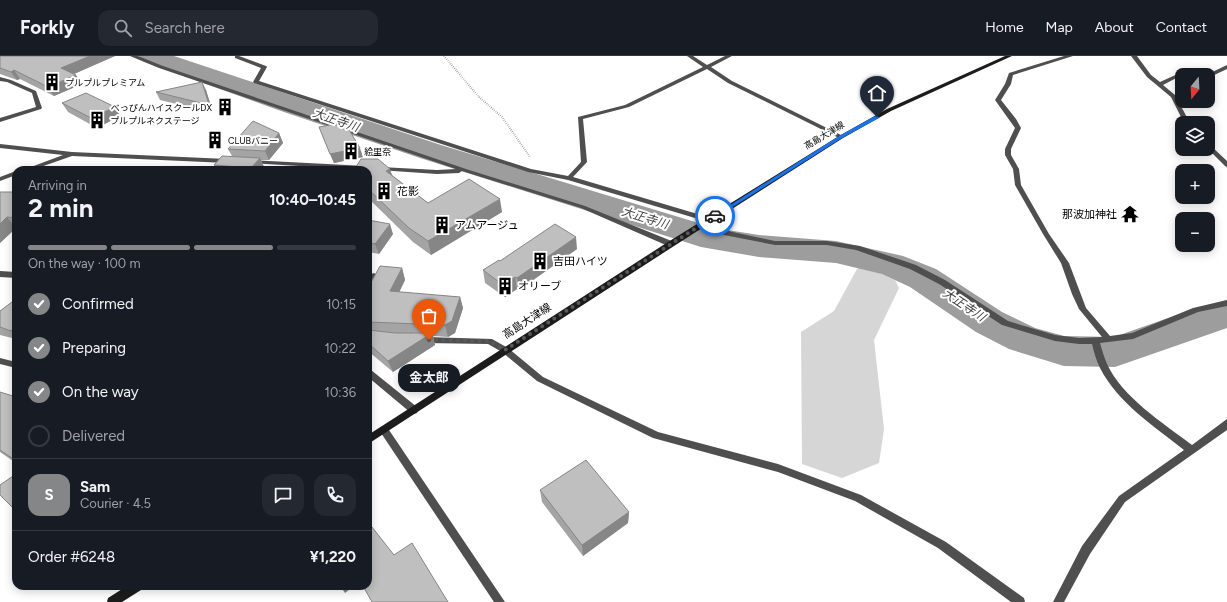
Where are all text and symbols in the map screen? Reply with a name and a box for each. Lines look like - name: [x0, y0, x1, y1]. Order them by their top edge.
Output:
- search box: [98, 10, 378, 46]
- text: Forkly: [20, 16, 74, 39]
- icon: search: [112, 17, 134, 39]
- text: Search here: [144, 19, 225, 37]
- text: Home: [985, 19, 1024, 36]
- text: Map: [1046, 19, 1073, 36]
- text: About: [1095, 19, 1134, 36]
- text: Contact: [1156, 19, 1207, 36]
- north arrow: [1175, 68, 1215, 108]
- map controls: [1175, 68, 1215, 252]
- building icon: プルプルプレミアム: [42, 72, 62, 92]
- pin: [860, 76, 894, 117]
- place label: プルプルプレミアム: [65, 77, 145, 88]
- icon: home: [866, 82, 888, 104]
- building icon: べっぴんハイスクールDX: [215, 97, 235, 117]
- place label: べっぴんハイスクールDX: [111, 102, 212, 113]
- water label: 大正寺川: [311, 106, 363, 135]
- building icon: プルプルネクステージ: [87, 110, 107, 130]
- place label: プルプルネクステージ: [110, 115, 200, 126]
- button: layers: [1175, 116, 1215, 156]
- street label: 高島大津線: [802, 118, 847, 151]
- building icon: CLUBバニー: [205, 130, 225, 150]
- place label: CLUBバニー: [228, 135, 278, 146]
- building icon: 絵里奈: [341, 141, 361, 161]
- place label: 絵里奈: [364, 146, 391, 157]
- button: +: [1175, 164, 1215, 204]
- text: Arriving in: [28, 178, 87, 193]
- building icon: 花影: [374, 181, 394, 201]
- place label: 花影: [397, 185, 419, 198]
- text: 10:40–10:45: [269, 191, 356, 209]
- text: 2 min: [28, 192, 94, 224]
- courier: [695, 196, 735, 236]
- water label: 大正寺川: [620, 204, 672, 232]
- temple icon: 那波加神社: [1120, 204, 1140, 224]
- icon: car: [704, 205, 726, 227]
- place label: 那波加神社: [1062, 208, 1117, 221]
- button: −: [1175, 212, 1215, 252]
- building icon: アムアージュ: [432, 215, 452, 235]
- place label: アムアージュ: [455, 219, 519, 232]
- building icon: 吉田ハイツ: [530, 251, 550, 271]
- place label: 吉田ハイツ: [553, 255, 608, 268]
- text: On the way · 100 m: [28, 256, 140, 271]
- building icon: オリーブ: [495, 276, 515, 296]
- place label: オリーブ: [518, 280, 561, 293]
- water label: 大正寺川: [940, 286, 989, 325]
- icon: check: [28, 293, 50, 315]
- text: Confirmed: [62, 295, 134, 313]
- text: 10:15: [326, 297, 356, 312]
- pin: [412, 299, 446, 340]
- street label: 高島大津線: [500, 301, 554, 341]
- icon: bag: [418, 305, 440, 327]
- icon: check: [28, 337, 50, 359]
- text: Preparing: [62, 339, 126, 357]
- text: 10:22: [324, 341, 356, 356]
- callout: 金太郎: [398, 364, 460, 392]
- text: 金太郎: [409, 370, 449, 385]
- icon: check: [28, 381, 50, 403]
- text: On the way: [62, 383, 139, 401]
- text: 10:36: [325, 385, 356, 400]
- text: Delivered: [62, 427, 125, 445]
- button: chat: [262, 474, 304, 516]
- button: phone: [314, 474, 356, 516]
- text: Sam: [80, 478, 110, 496]
- text: S: [44, 486, 54, 504]
- text: Courier · 4.5: [80, 496, 151, 511]
- text: Order #6248: [28, 548, 115, 566]
- text: ¥1,220: [310, 548, 356, 566]

